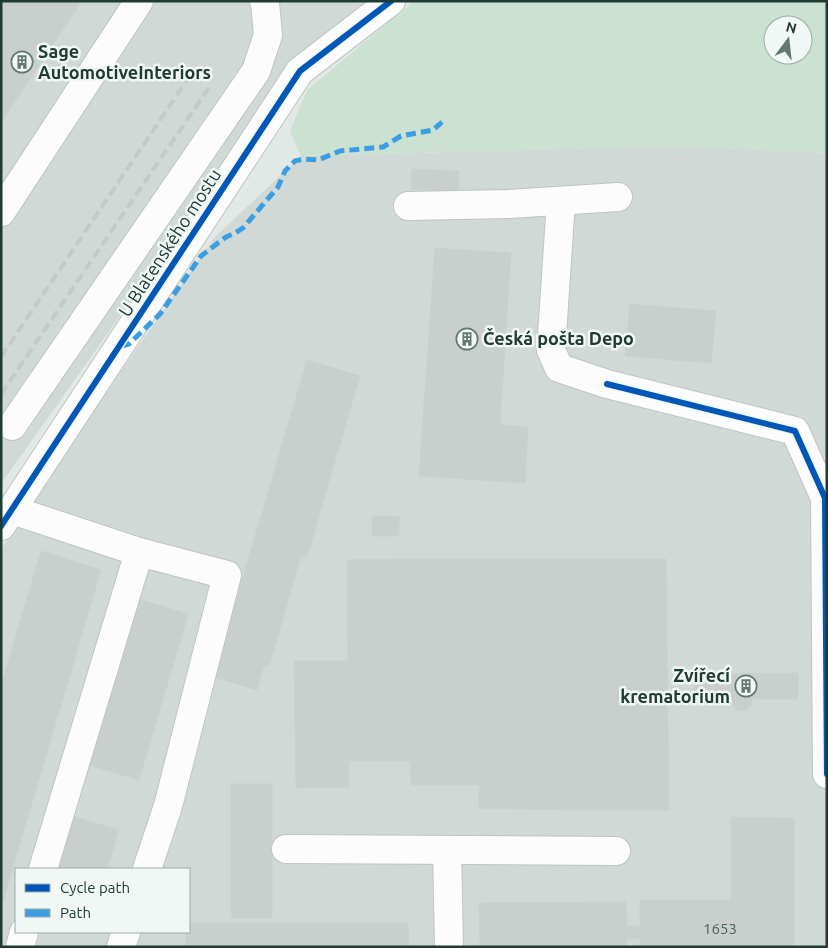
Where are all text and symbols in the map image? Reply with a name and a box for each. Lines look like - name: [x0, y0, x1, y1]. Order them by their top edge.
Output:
- north arrow: [763, 15, 813, 65]
- text: N: [784, 18, 798, 37]
- place label: Sage AutomotiveInteriors: [38, 41, 211, 82]
- building icon: Sage AutomotiveInteriors: [10, 50, 34, 74]
- street label: U Blatenského mostu: [114, 165, 224, 320]
- building icon: Česká pošta Depo: [455, 327, 479, 351]
- place label: Česká pošta Depo: [483, 327, 634, 348]
- place label: Zvířecí krematorium: [620, 665, 730, 706]
- building icon: Zvířecí krematorium: [734, 674, 758, 698]
- legend: [15, 868, 190, 933]
- text: Cycle path: [60, 879, 130, 896]
- text: Path: [60, 904, 91, 921]
- house number: 1653: [703, 920, 737, 937]

